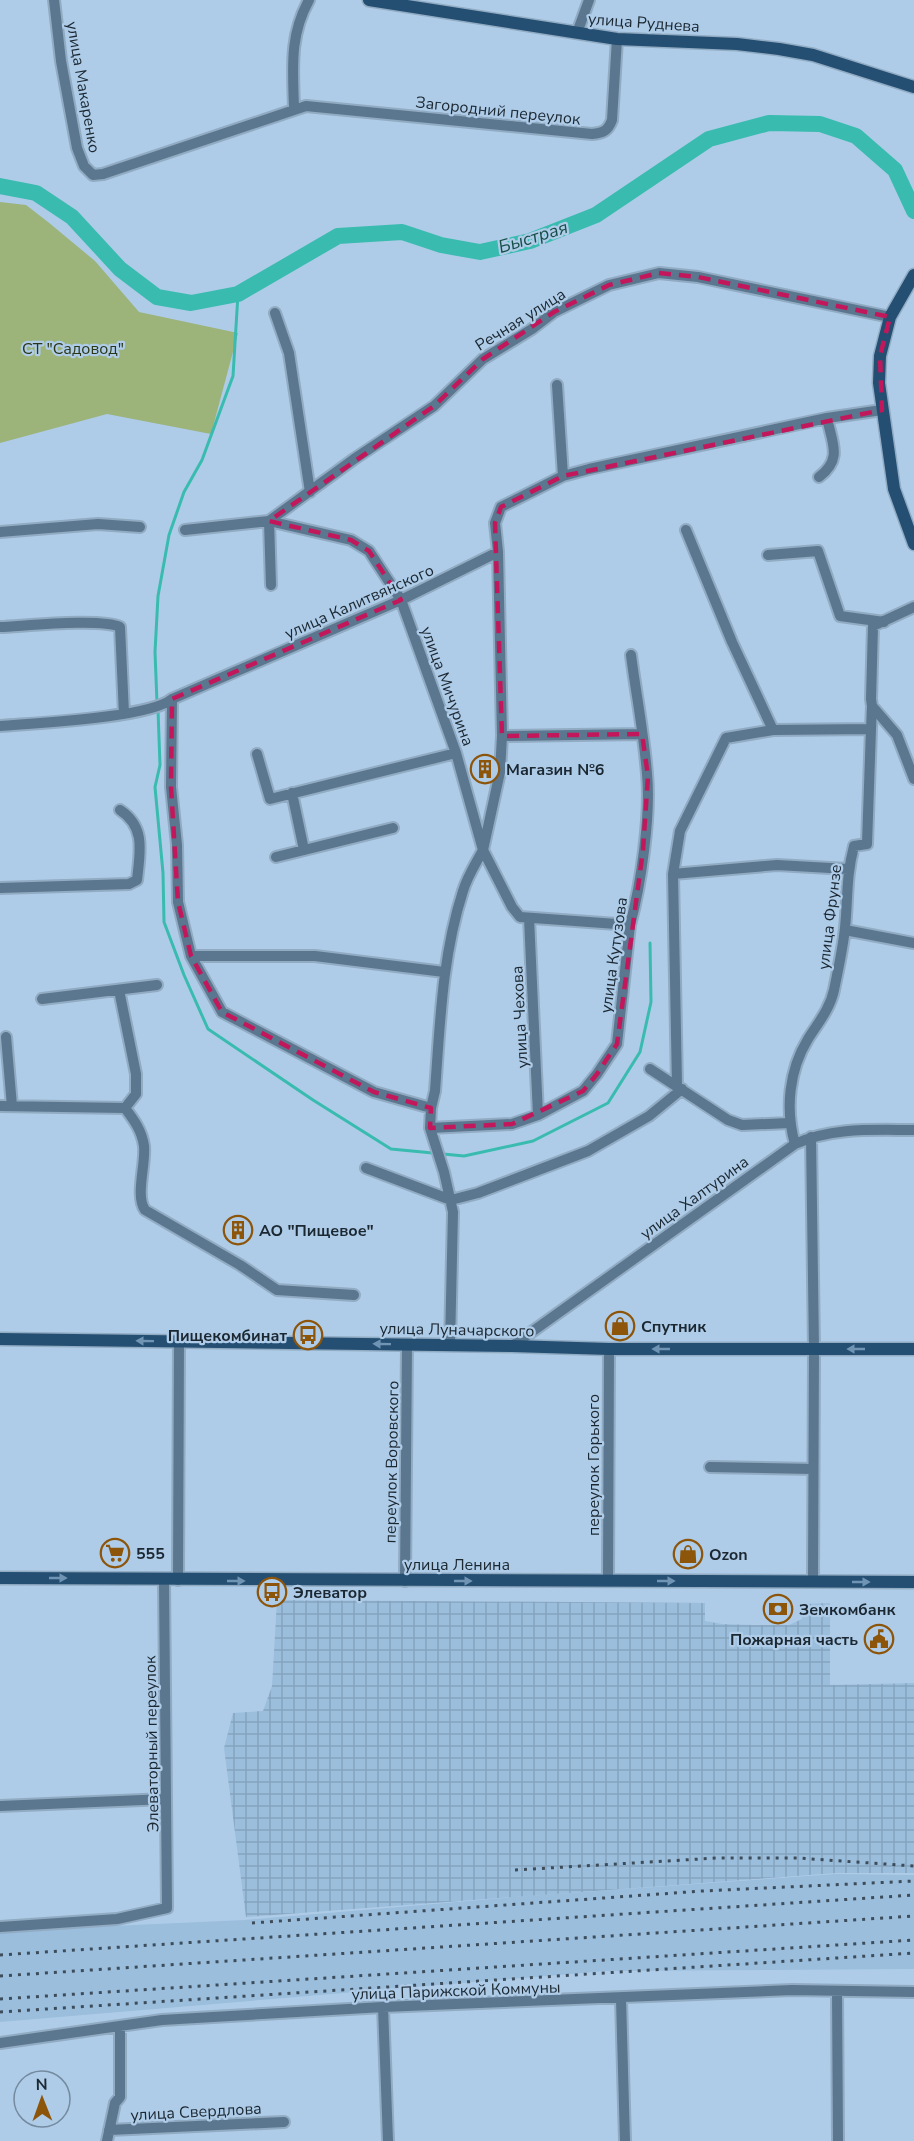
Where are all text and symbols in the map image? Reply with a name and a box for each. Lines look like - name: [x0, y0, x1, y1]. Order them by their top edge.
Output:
- street label: улица Руднева: [587, 8, 701, 38]
- street label: улица Макаренко: [61, 20, 105, 155]
- street label: Загородний переулок: [414, 91, 582, 131]
- water label: Быстрая: [495, 215, 571, 259]
- street label: Речная улица: [471, 283, 570, 356]
- park label: СТ "Садовод": [22, 338, 124, 360]
- street label: улица Калитвянского: [281, 559, 437, 645]
- street label: улица Мичурина: [415, 623, 479, 749]
- building icon: Магазин №6: [469, 753, 501, 785]
- place label: Магазин №6: [506, 759, 604, 781]
- street label: улица Фрунзе: [813, 863, 847, 971]
- street label: улица Кутузова: [595, 896, 633, 1015]
- street label: улица Чехова: [506, 965, 534, 1069]
- street label: улица Халтурина: [636, 1151, 753, 1245]
- building icon: АО "Пищевое": [222, 1214, 254, 1246]
- place label: АО "Пищевое": [259, 1220, 374, 1242]
- shop icon: Спутник: [604, 1310, 636, 1342]
- place label: Спутник: [641, 1316, 707, 1338]
- street label: улица Луначарского: [379, 1318, 535, 1342]
- bus stop icon: Пищекомбинат: [292, 1319, 324, 1351]
- place label: Пищекомбинат: [168, 1325, 287, 1347]
- one-way arrow: [135, 1336, 154, 1346]
- one-way arrow: [372, 1339, 391, 1349]
- one-way arrow: [651, 1344, 670, 1354]
- one-way arrow: [846, 1344, 865, 1354]
- street label: переулок Воровского: [380, 1380, 404, 1544]
- street label: переулок Горького: [583, 1394, 605, 1536]
- supermarket icon: 555: [99, 1537, 131, 1569]
- shop icon: Ozon: [672, 1538, 704, 1570]
- place label: 555: [136, 1543, 165, 1565]
- place label: Ozon: [709, 1544, 748, 1566]
- street label: улица Ленина: [404, 1554, 510, 1576]
- one-way arrow: [49, 1573, 68, 1583]
- one-way arrow: [227, 1576, 246, 1586]
- bus stop icon: Элеватор: [256, 1576, 288, 1608]
- one-way arrow: [454, 1576, 473, 1586]
- one-way arrow: [657, 1576, 676, 1586]
- one-way arrow: [852, 1577, 871, 1587]
- place label: Элеватор: [293, 1582, 367, 1604]
- bank icon: Земкомбанк: [762, 1593, 794, 1625]
- place label: Земкомбанк: [799, 1599, 896, 1621]
- public building icon: Пожарная часть: [863, 1623, 895, 1655]
- place label: Пожарная часть: [730, 1629, 858, 1651]
- street label: Элеваторный переулок: [139, 1655, 165, 1832]
- street label: улица Парижской Коммуны: [351, 1976, 561, 2006]
- north arrow: [12, 2069, 72, 2129]
- text: N: [36, 2074, 48, 2096]
- street label: улица Свердлова: [130, 2098, 262, 2126]

